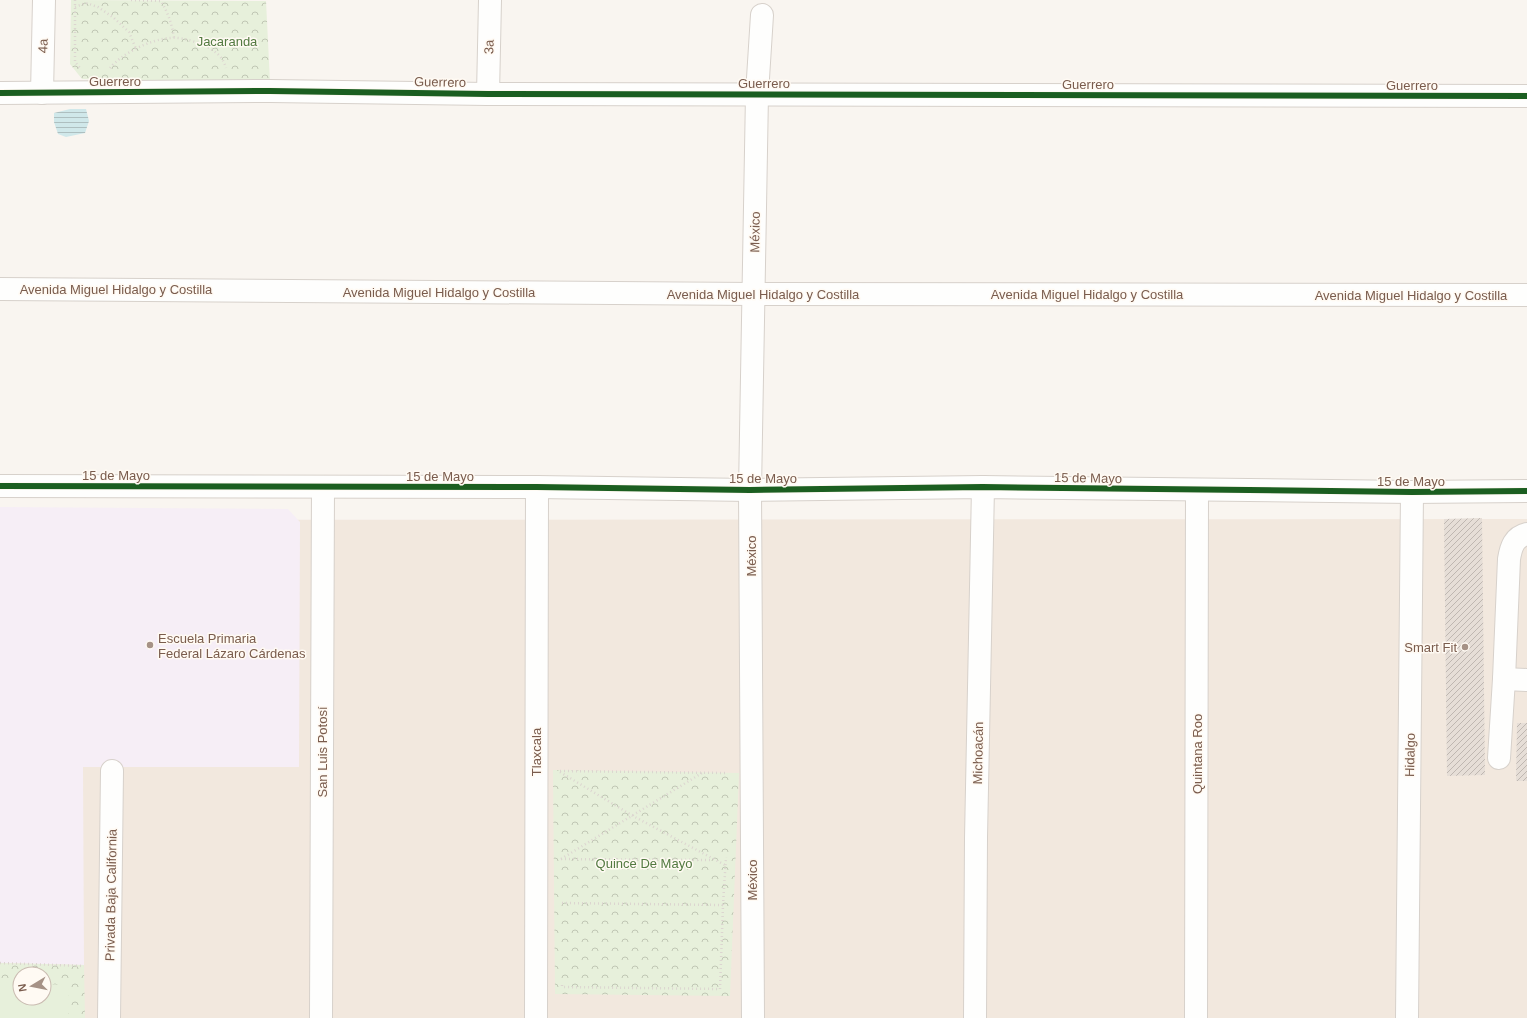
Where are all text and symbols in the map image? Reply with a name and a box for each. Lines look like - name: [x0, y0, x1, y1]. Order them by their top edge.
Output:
- park label: Jacaranda: [197, 34, 258, 49]
- street label: 4a: [35, 38, 51, 53]
- street label: 3a: [481, 39, 497, 54]
- street label: Guerrero: [89, 74, 141, 89]
- street label: Guerrero: [414, 74, 466, 90]
- street label: Guerrero: [738, 76, 790, 91]
- street label: Guerrero: [1062, 77, 1114, 92]
- street label: Guerrero: [1386, 78, 1438, 93]
- street label: México: [747, 211, 763, 253]
- street label: Avenida Miguel Hidalgo y Costilla: [20, 282, 213, 297]
- street label: Avenida Miguel Hidalgo y Costilla: [343, 285, 536, 300]
- street label: Avenida Miguel Hidalgo y Costilla: [667, 287, 860, 302]
- street label: Avenida Miguel Hidalgo y Costilla: [991, 287, 1184, 302]
- street label: Avenida Miguel Hidalgo y Costilla: [1315, 288, 1508, 303]
- street label: 15 de Mayo: [82, 468, 150, 483]
- street label: 15 de Mayo: [406, 469, 474, 484]
- street label: 15 de Mayo: [1054, 470, 1122, 486]
- street label: 15 de Mayo: [729, 471, 797, 486]
- street label: 15 de Mayo: [1377, 474, 1445, 489]
- street label: México: [744, 535, 759, 577]
- place label: Escuela Primaria Federal Lázaro Cárdenas: [158, 631, 306, 661]
- marker: Escuela Primaria Federal Lázaro Cárdenas: [145, 640, 155, 650]
- place label: Smart Fit: [1404, 640, 1457, 655]
- marker: Smart Fit: [1460, 642, 1470, 652]
- street label: San Luis Potosí: [315, 706, 330, 798]
- street label: Quintana Roo: [1190, 714, 1205, 794]
- street label: Michoacán: [970, 721, 986, 785]
- street label: Tlaxcala: [529, 727, 544, 776]
- street label: Hidalgo: [1402, 733, 1418, 777]
- street label: Privada Baja California: [102, 828, 120, 961]
- park label: Quince De Mayo: [596, 856, 692, 871]
- street label: México: [745, 859, 760, 901]
- north arrow: [12, 966, 52, 1006]
- text: N: [16, 983, 29, 993]

